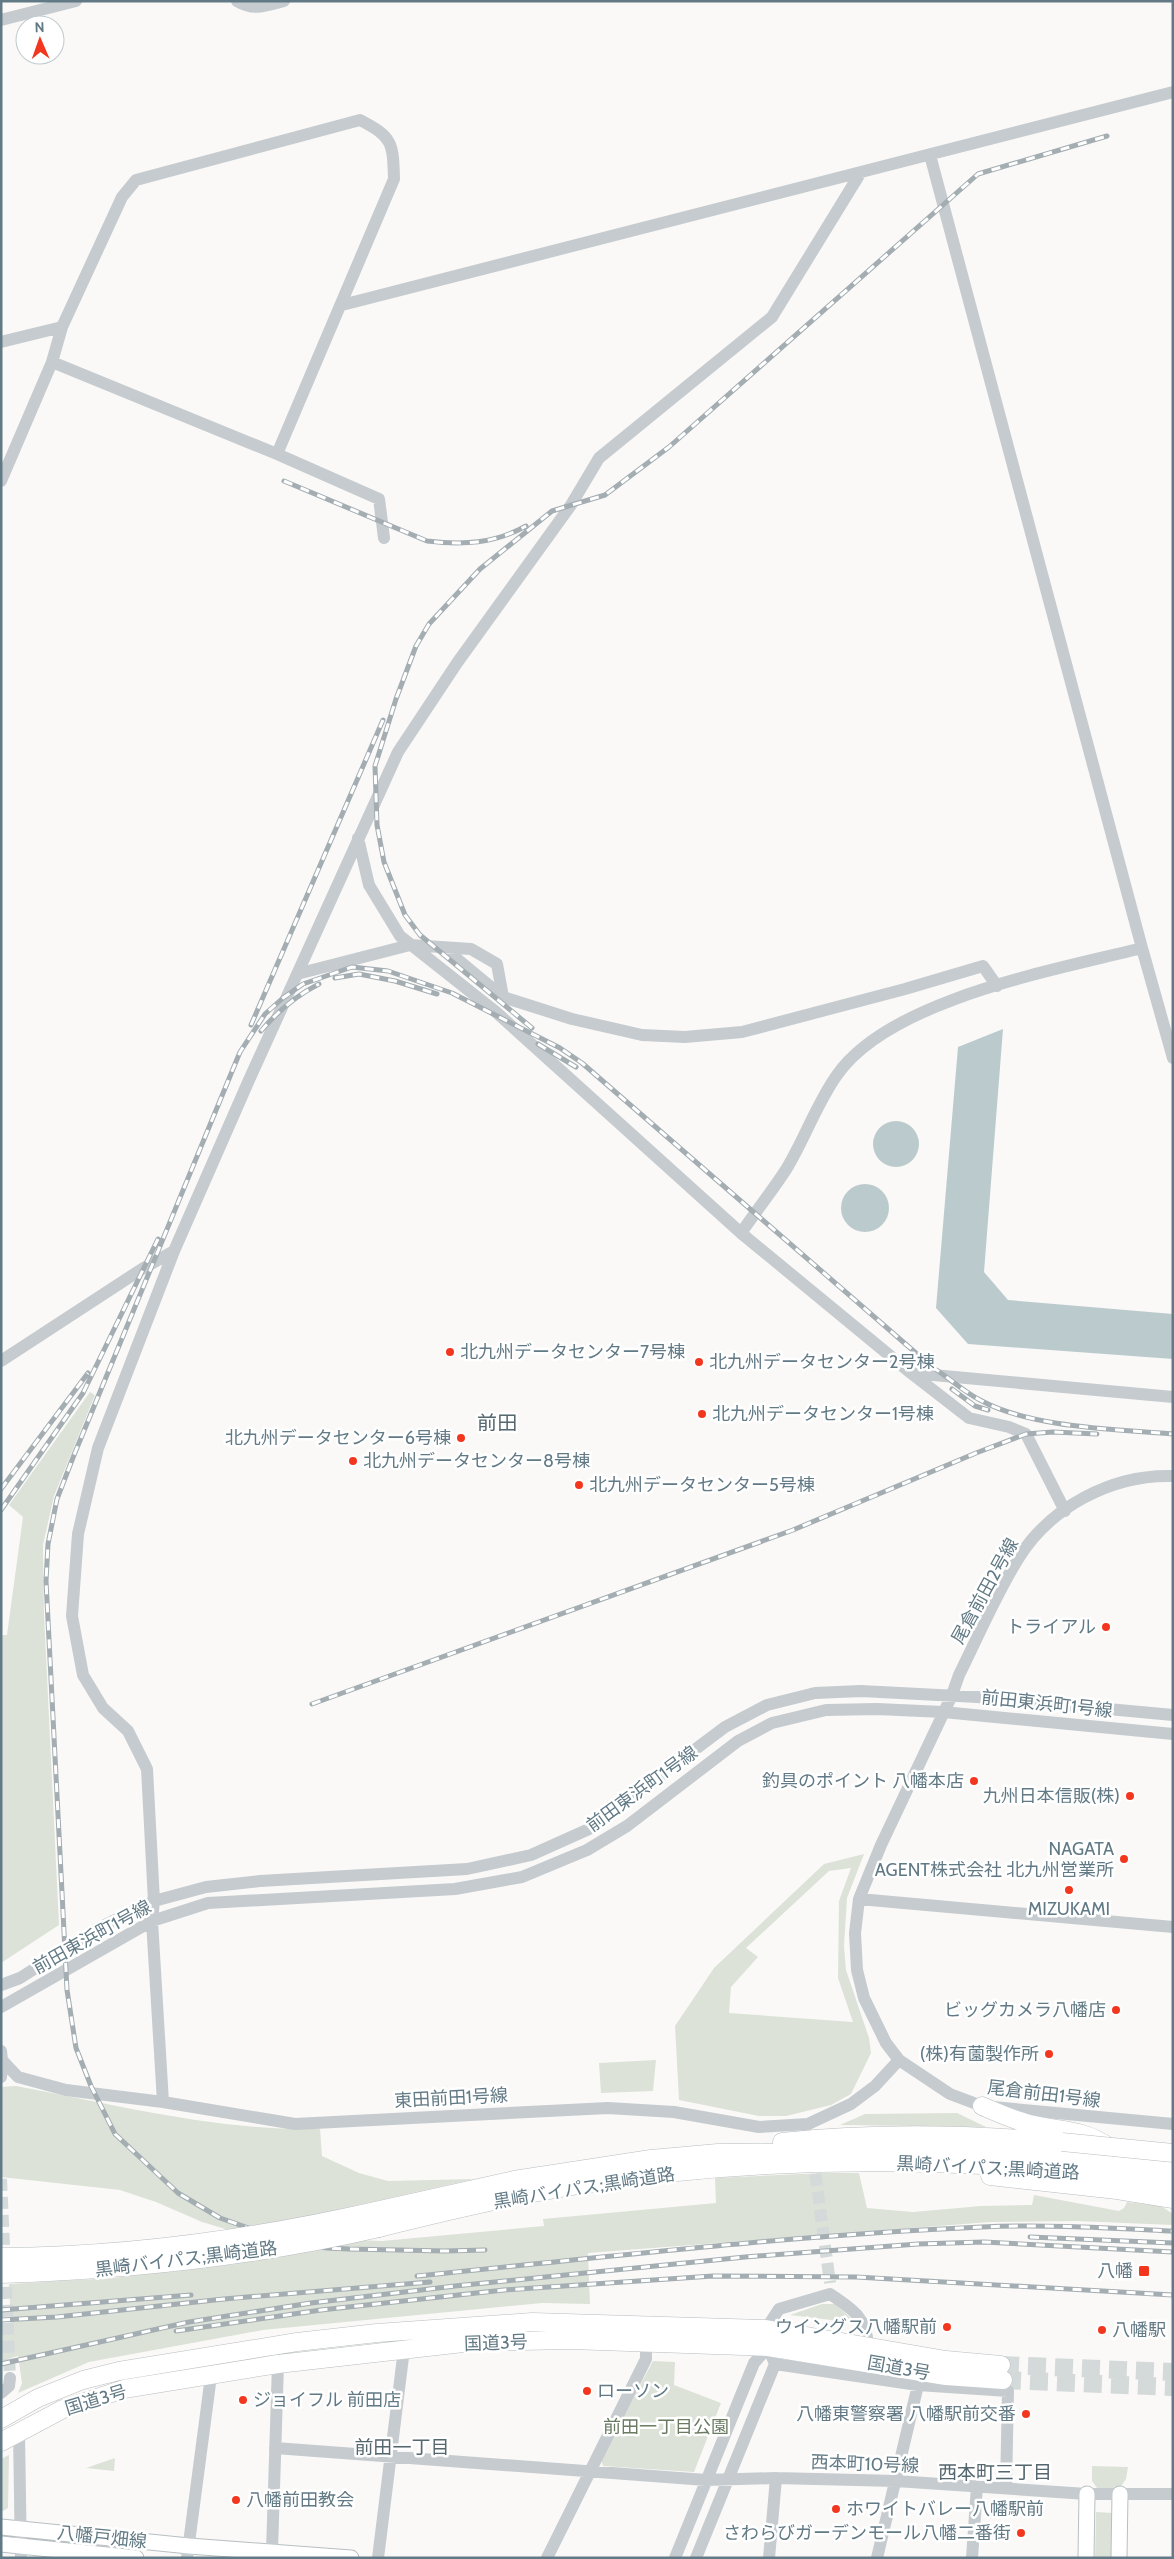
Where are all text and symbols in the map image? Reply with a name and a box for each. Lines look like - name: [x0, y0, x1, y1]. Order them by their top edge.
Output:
- north arrow: [15, 15, 65, 65]
- text: N: [34, 18, 45, 36]
- place label: 北九州データセンター7号棟: [460, 1341, 685, 1363]
- marker: 北九州データセンター7号棟: [444, 1346, 456, 1358]
- place label: 北九州データセンター2号棟: [709, 1351, 934, 1373]
- marker: 北九州データセンター2号棟: [693, 1356, 705, 1368]
- place label: 北九州データセンター1号棟: [712, 1403, 934, 1425]
- marker: 北九州データセンター1号棟: [696, 1408, 708, 1420]
- district label: 前田: [477, 1411, 517, 1435]
- place label: 北九州データセンター6号棟: [225, 1427, 451, 1449]
- marker: 北九州データセンター6号棟: [455, 1432, 467, 1444]
- place label: 北九州データセンター8号棟: [363, 1450, 590, 1472]
- marker: 北九州データセンター8号棟: [347, 1455, 359, 1467]
- place label: 北九州データセンター5号棟: [589, 1474, 815, 1496]
- marker: 北九州データセンター5号棟: [573, 1479, 585, 1491]
- street label: 尾倉前田2号線: [947, 1534, 1023, 1648]
- place label: トライアル: [1006, 1616, 1096, 1638]
- marker: トライアル: [1100, 1621, 1112, 1633]
- street label: 前田東浜町1号線: [980, 1686, 1114, 1722]
- street label: 前田東浜町1号線: [582, 1741, 702, 1837]
- place label: 釣具のポイント 八幡本店: [762, 1770, 964, 1792]
- marker: 釣具のポイント 八幡本店: [968, 1775, 980, 1787]
- place label: 九州日本信販(株): [983, 1785, 1120, 1807]
- marker: 九州日本信販(株): [1124, 1790, 1136, 1802]
- place label: NAGATA AGENT株式会社 北九州営業所: [875, 1838, 1114, 1881]
- marker: NAGATA AGENT株式会社 北九州営業所: [1118, 1853, 1130, 1865]
- marker: MIZUKAMI: [1063, 1884, 1075, 1896]
- street label: 前田東浜町1号線: [29, 1895, 155, 1979]
- place label: MIZUKAMI: [1028, 1898, 1110, 1920]
- place label: ビッグカメラ八幡店: [944, 1999, 1106, 2021]
- marker: ビッグカメラ八幡店: [1110, 2004, 1122, 2016]
- place label: (株)有薗製作所: [920, 2043, 1039, 2065]
- marker: (株)有薗製作所: [1043, 2048, 1055, 2060]
- street label: 尾倉前田1号線: [986, 2076, 1102, 2112]
- street label: 東田前田1号線: [394, 2084, 508, 2112]
- street label: 黒崎バイパス;黒崎道路: [896, 2152, 1080, 2184]
- street label: 黒崎バイパス;黒崎道路: [492, 2163, 676, 2213]
- street label: 黒崎バイパス;黒崎道路: [94, 2237, 278, 2281]
- place label: 八幡: [1097, 2260, 1133, 2282]
- marker: 八幡: [1137, 2264, 1151, 2278]
- place label: ウイングス八幡駅前: [775, 2316, 937, 2338]
- place label: 八幡駅: [1112, 2319, 1166, 2341]
- marker: ウイングス八幡駅前: [941, 2321, 953, 2333]
- marker: 八幡駅: [1096, 2324, 1108, 2336]
- street label: 国道3号: [464, 2331, 528, 2355]
- street label: 国道3号: [866, 2352, 932, 2384]
- street label: 国道3号: [62, 2380, 130, 2420]
- place label: ローソン: [597, 2380, 669, 2402]
- marker: ローソン: [581, 2385, 593, 2397]
- place label: ジョイフル 前田店: [253, 2389, 401, 2411]
- marker: ジョイフル 前田店: [237, 2394, 249, 2406]
- place label: 八幡東警察署 八幡駅前交番: [796, 2403, 1016, 2425]
- marker: 八幡東警察署 八幡駅前交番: [1020, 2408, 1032, 2420]
- park label: 前田一丁目公園: [603, 2416, 729, 2438]
- district label: 前田一丁目: [354, 2436, 450, 2459]
- street label: 西本町10号線: [810, 2451, 920, 2477]
- district label: 西本町三丁目: [938, 2461, 1052, 2484]
- place label: 八幡前田教会: [246, 2489, 354, 2511]
- marker: 八幡前田教会: [230, 2494, 242, 2506]
- place label: ホワイトバレー八幡駅前: [846, 2498, 1044, 2520]
- marker: ホワイトバレー八幡駅前: [830, 2503, 842, 2515]
- street label: 八幡戸畑線: [56, 2521, 148, 2553]
- place label: さわらびガーデンモール八幡二番街: [723, 2522, 1011, 2544]
- marker: さわらびガーデンモール八幡二番街: [1015, 2527, 1027, 2539]

